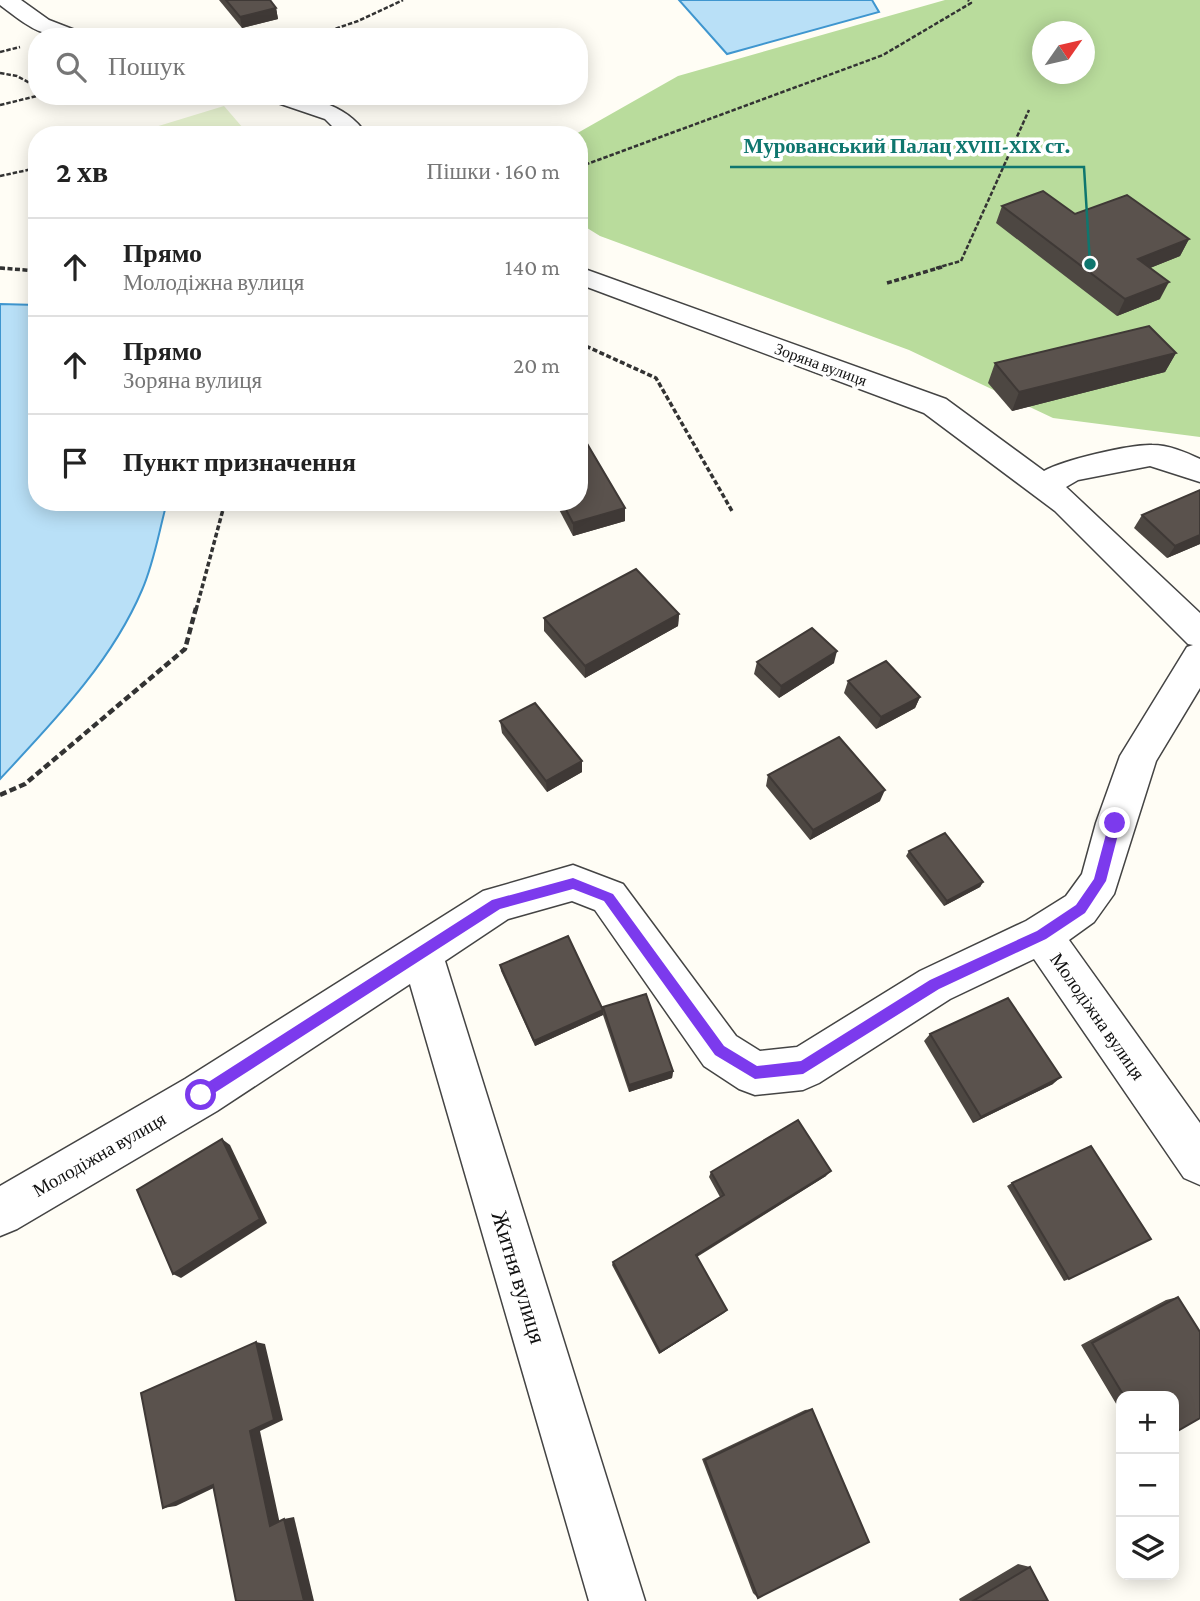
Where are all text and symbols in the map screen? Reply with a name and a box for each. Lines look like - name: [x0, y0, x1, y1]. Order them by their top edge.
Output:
- north arrow: [1032, 21, 1095, 84]
- search box: [28, 28, 588, 105]
- icon: search: [52, 48, 90, 86]
- text: Пошук: [108, 52, 185, 81]
- callout: Мурованський Палац XVIII-XIX ст.: [730, 125, 1084, 167]
- text: Мурованський Палац XVIII-XIX ст.: [744, 134, 1070, 158]
- text: 2 хв: [56, 155, 108, 188]
- text: Пішки · 160 m: [427, 158, 560, 184]
- text: Прямо: [123, 239, 202, 268]
- icon: ahead: [56, 248, 94, 286]
- text: 140 m: [505, 254, 560, 280]
- text: Молодіжна вулиця: [123, 269, 304, 295]
- text: Прямо: [123, 337, 202, 366]
- street label: Зоряна вулиця: [772, 340, 870, 390]
- icon: ahead: [56, 346, 94, 384]
- text: 20 m: [513, 352, 560, 378]
- text: Зоряна вулиця: [123, 367, 262, 393]
- icon: arrive: [56, 444, 94, 482]
- text: Пункт призначення: [123, 448, 356, 477]
- route end: [1099, 807, 1130, 838]
- street label: Молодіжна вулиця: [1046, 949, 1149, 1084]
- route start: [185, 1079, 216, 1110]
- street label: Молодіжна вулиця: [29, 1108, 170, 1201]
- street label: Житня вулиця: [486, 1207, 552, 1347]
- map controls: [1116, 1391, 1179, 1580]
- button: +: [1116, 1391, 1179, 1454]
- button: −: [1116, 1454, 1179, 1517]
- button: layers: [1116, 1517, 1179, 1580]

